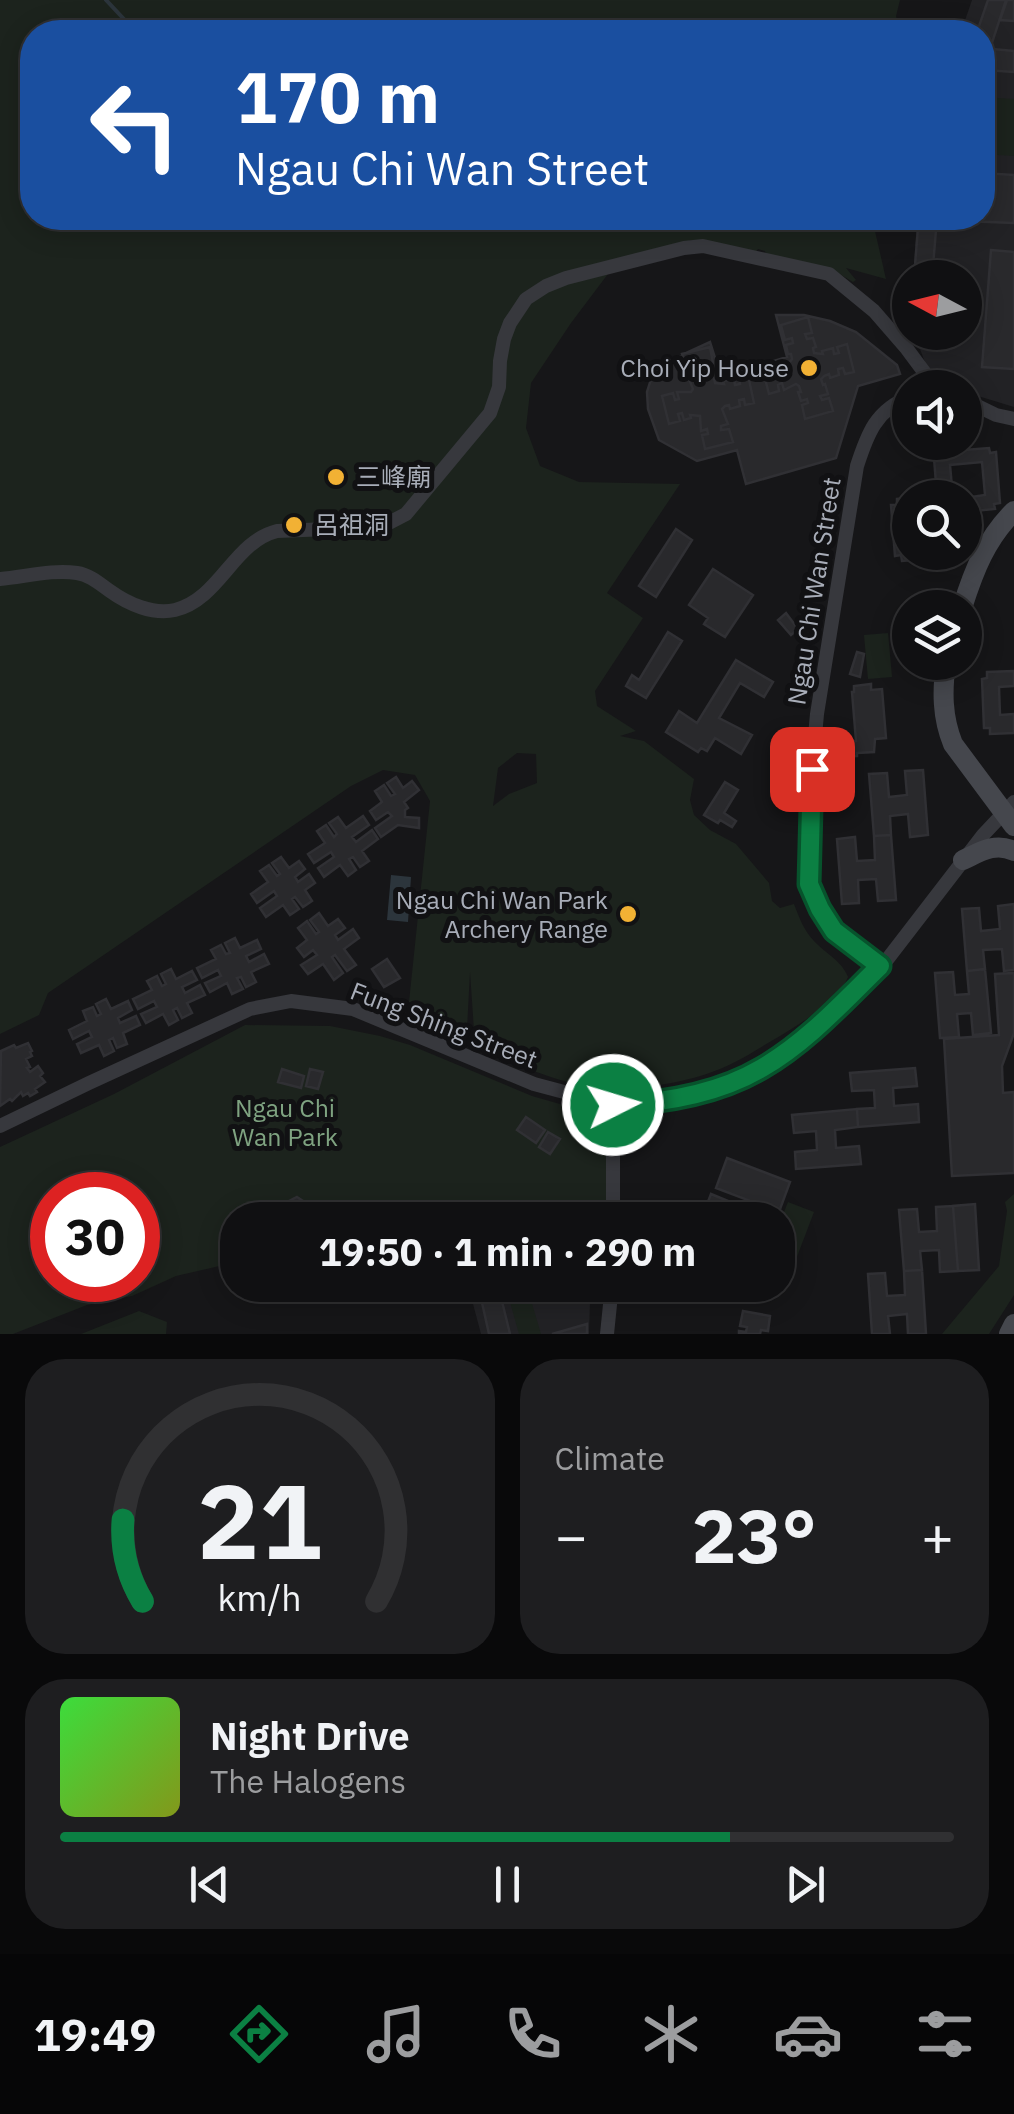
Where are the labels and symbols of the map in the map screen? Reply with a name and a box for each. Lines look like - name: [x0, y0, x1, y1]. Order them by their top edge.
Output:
- north arrow: [892, 260, 982, 350]
- place label: Choi Yip House: [620, 351, 789, 384]
- marker: Choi Yip House: [798, 357, 820, 379]
- place label: 三峰廟: [356, 460, 431, 493]
- marker: 三峰廟: [325, 466, 347, 488]
- street label: Ngau Chi Wan Street: [779, 475, 848, 707]
- place label: 呂祖洞: [314, 508, 389, 541]
- marker: 呂祖洞: [283, 514, 305, 536]
- pin: [770, 727, 855, 812]
- place label: Ngau Chi Wan Park Archery Range: [396, 883, 608, 945]
- marker: Ngau Chi Wan Park Archery Range: [617, 903, 639, 925]
- street label: Fung Shing Street: [346, 974, 542, 1075]
- position arrow: [561, 1053, 665, 1157]
- park label: Ngau Chi Wan Park: [232, 1091, 338, 1153]
- speed limit sign: 30: [30, 1172, 160, 1302]

